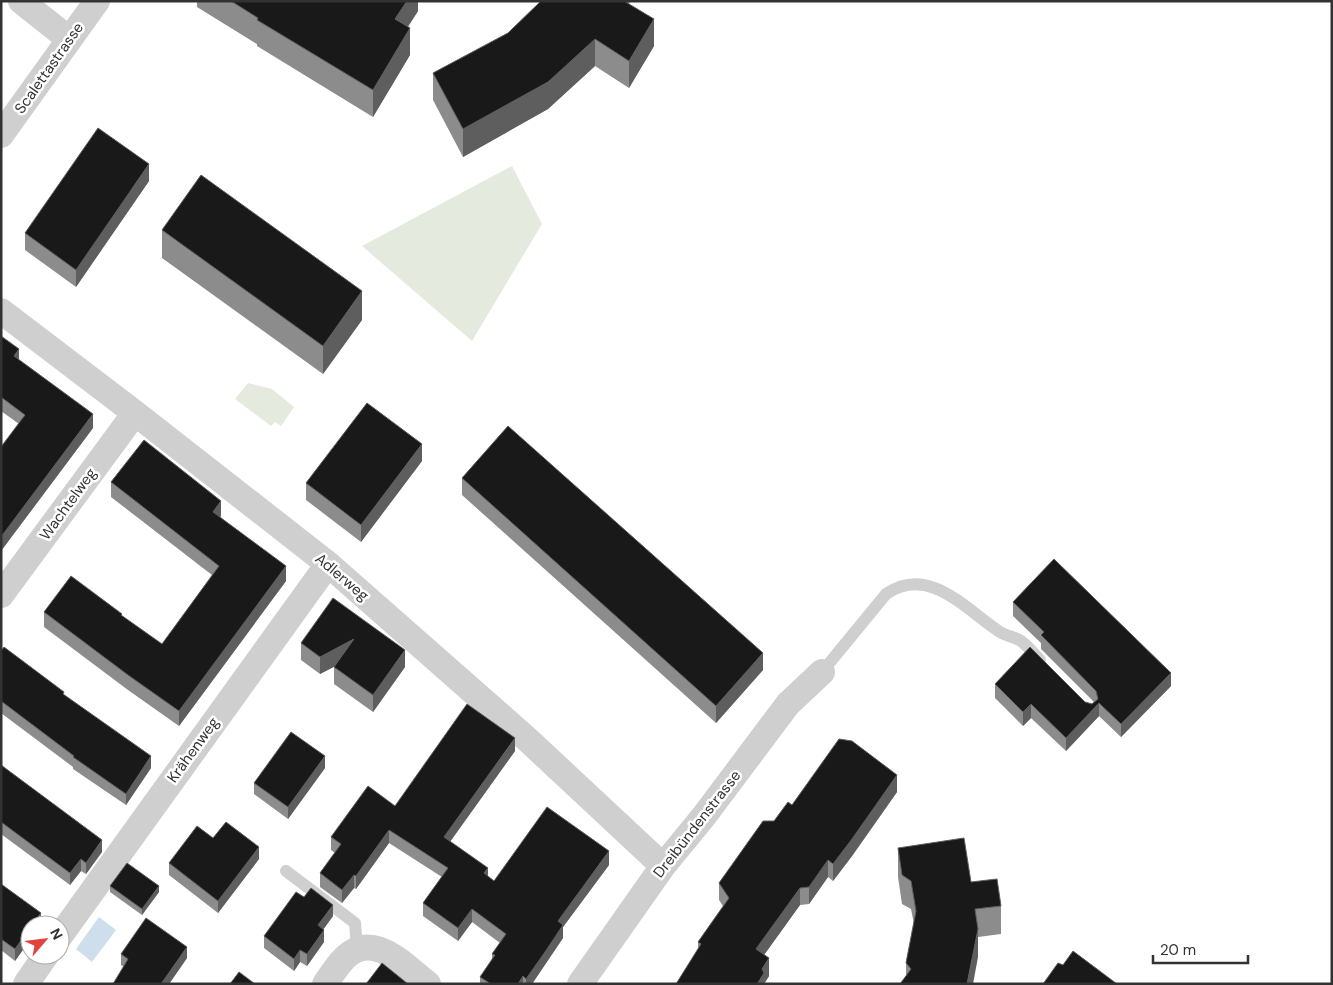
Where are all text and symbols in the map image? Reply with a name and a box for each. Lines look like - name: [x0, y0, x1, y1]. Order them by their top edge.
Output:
- street label: Scalettastrasse: [10, 18, 88, 118]
- street label: Wachtelweg: [35, 464, 101, 544]
- street label: Adlerweg: [311, 549, 373, 605]
- street label: Krähenweg: [163, 713, 223, 787]
- street label: Dreibündenstrasse: [649, 766, 745, 882]
- north arrow: [20, 915, 70, 965]
- text: N: [46, 925, 67, 943]
- scale bar: [1153, 932, 1248, 964]
- text: 20 m: [1160, 940, 1196, 960]

